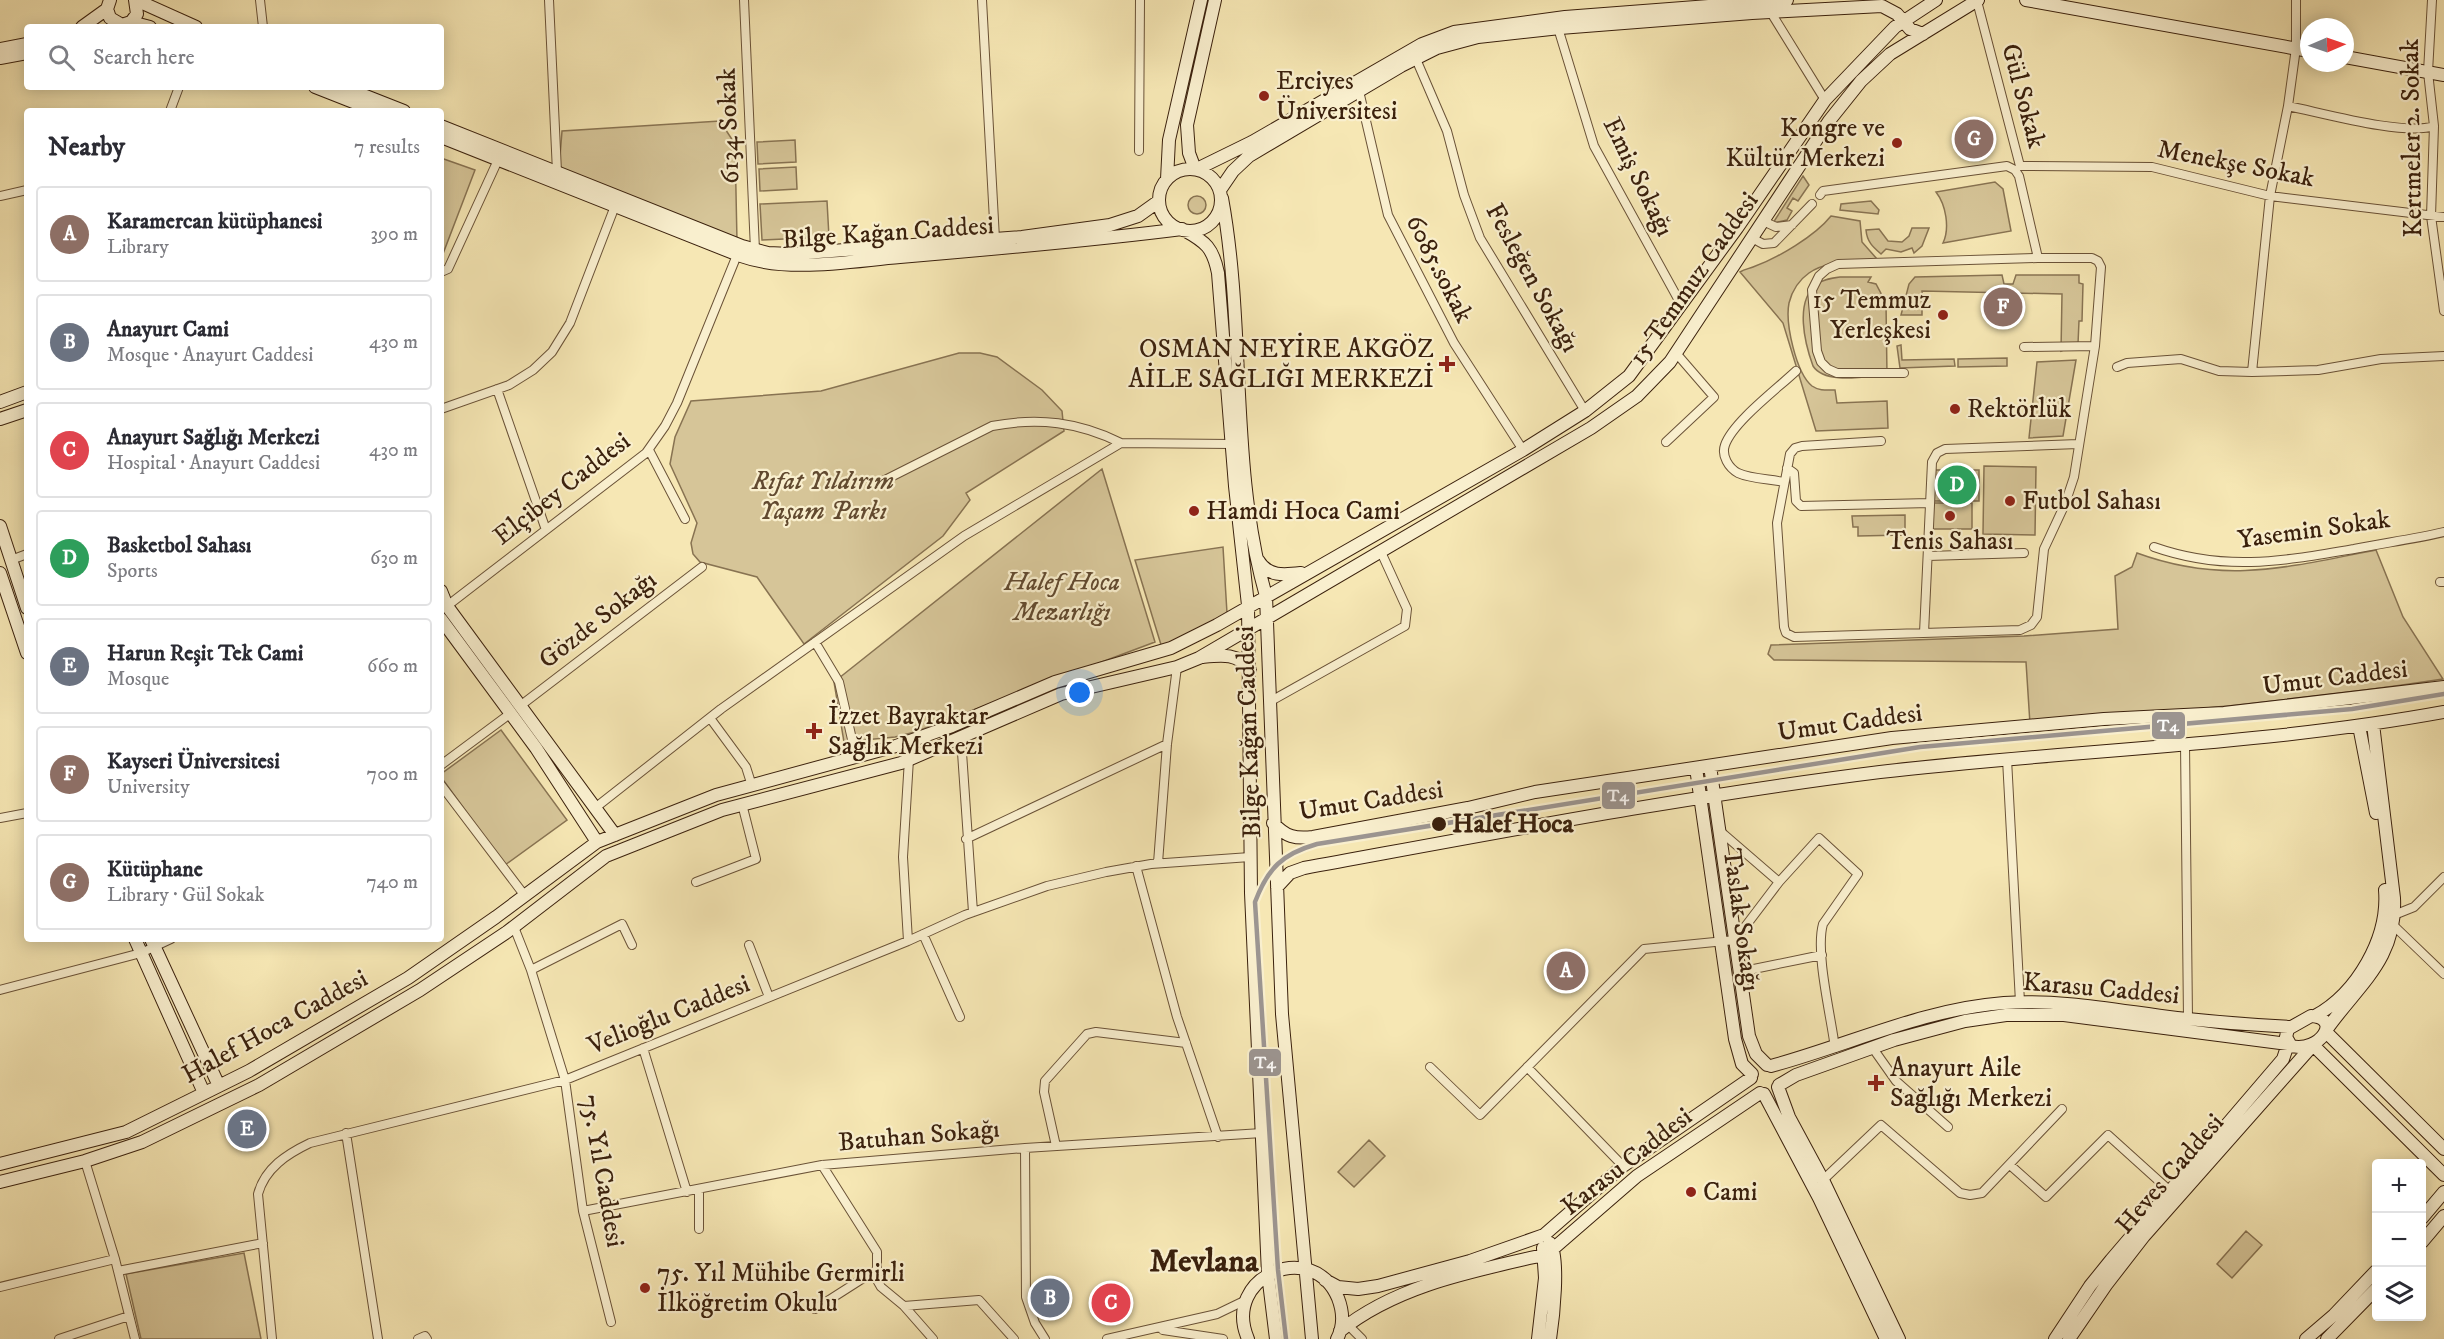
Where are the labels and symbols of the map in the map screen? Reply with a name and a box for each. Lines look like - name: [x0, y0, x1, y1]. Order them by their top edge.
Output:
- north arrow: [2300, 18, 2354, 72]
- street label: Kertmeler 2. Sokak: [2394, 38, 2430, 238]
- street label: Gül Sokak: [1993, 40, 2053, 152]
- place label: Erciyes Üniversitesi: [1276, 65, 1397, 128]
- street label: 6134 Sokak: [710, 67, 748, 185]
- marker: Erciyes Üniversitesi: [1257, 89, 1271, 103]
- street label: Emiş Sokağı: [1595, 112, 1681, 242]
- place label: Kongre ve Kültür Merkezi: [1725, 112, 1885, 175]
- pin: G: [1954, 116, 1994, 162]
- street label: Menekşe Sokak: [2155, 133, 2317, 195]
- marker: Kongre ve Kültür Merkezi: [1890, 136, 1904, 150]
- street label: 15 Temmuz Caddesi: [1622, 186, 1766, 372]
- street label: Fesleğen Sokağı: [1478, 198, 1586, 358]
- street label: Bilge Kağan Caddesi: [781, 209, 995, 257]
- street label: 6085.sokak: [1398, 209, 1480, 329]
- place label: 15 Temmuz Yerleşkesi: [1813, 284, 1931, 347]
- pin: F: [1984, 284, 2022, 330]
- marker: 15 Temmuz Yerleşkesi: [1936, 308, 1950, 322]
- place label: OSMAN NEYİRE AKGÖZ AİLE SAĞLIĞI MERKEZİ: [1128, 332, 1434, 396]
- marker: OSMAN NEYİRE AKGÖZ AİLE SAĞLIĞI MERKEZİ: [1438, 355, 1456, 373]
- place label: Rektörlük: [1967, 393, 2071, 426]
- marker: Rektörlük: [1948, 402, 1962, 416]
- street label: Elçibey Caddesi: [487, 425, 637, 553]
- pin: D: [1938, 462, 1976, 508]
- park label: Rıfat Yıldırım Yaşam Parkı: [751, 465, 894, 528]
- place label: Futbol Sahası: [2022, 485, 2161, 518]
- marker: Futbol Sahası: [2003, 494, 2017, 508]
- place label: Hamdi Hoca Cami: [1206, 495, 1400, 528]
- street label: Yasemin Sokak: [2236, 503, 2392, 557]
- marker: Hamdi Hoca Cami: [1187, 504, 1201, 518]
- marker: Tenis Sahası: [1943, 509, 1957, 523]
- place label: Tenis Sahası: [1886, 525, 2014, 558]
- street label: Gözde Sokağı: [532, 564, 664, 676]
- park label: Halef Hoca Mezarlığı: [1003, 566, 1120, 629]
- street label: Bilge Kağan Caddesi: [1229, 625, 1269, 839]
- street label: Umut Caddesi: [2261, 653, 2409, 703]
- your location: [1065, 678, 1094, 707]
- street label: Umut Caddesi: [1775, 697, 1925, 749]
- place label: İzzet Bayraktar Sağlık Merkezi: [828, 699, 988, 763]
- line badge: T4: [2151, 711, 2186, 740]
- text: T4: [2156, 716, 2179, 736]
- marker: İzzet Bayraktar Sağlık Merkezi: [805, 722, 823, 740]
- street label: Umut Caddesi: [1296, 773, 1446, 829]
- line badge: T4: [1601, 781, 1636, 810]
- text: T4: [1606, 786, 1629, 806]
- place label: Halef Hoca: [1452, 808, 1574, 841]
- marker: Halef Hoca: [1430, 815, 1448, 833]
- street label: Taslak Sokağı: [1715, 846, 1767, 994]
- pin: A: [1546, 948, 1586, 994]
- street label: Halef Hoca Caddesi: [176, 962, 374, 1092]
- street label: Karasu Caddesi: [2021, 966, 2181, 1012]
- street label: Velioğlu Caddesi: [582, 967, 755, 1063]
- line badge: T4: [1248, 1048, 1282, 1077]
- place label: Anayurt Aile Sağlığı Merkezi: [1890, 1052, 2052, 1115]
- text: T4: [1253, 1053, 1276, 1073]
- marker: Anayurt Aile Sağlığı Merkezi: [1867, 1074, 1885, 1092]
- street label: 75. Yıl Caddesi: [572, 1092, 632, 1250]
- street label: Karasu Caddesi: [1555, 1101, 1699, 1223]
- pin: E: [228, 1106, 266, 1152]
- street label: Heves Caddesi: [2109, 1107, 2231, 1241]
- street label: Batuhan Sokağı: [837, 1113, 1001, 1159]
- place label: Cami: [1703, 1176, 1758, 1209]
- marker: Cami: [1684, 1185, 1698, 1199]
- district label: Mevlana: [1149, 1242, 1259, 1282]
- place label: 75. Yıl Mühibe Germirli İlköğretim Okulu: [657, 1257, 905, 1320]
- pin: B: [1030, 1276, 1070, 1320]
- pin: C: [1092, 1280, 1130, 1326]
- marker: 75. Yıl Mühibe Germirli İlköğretim Okulu: [638, 1281, 652, 1295]

